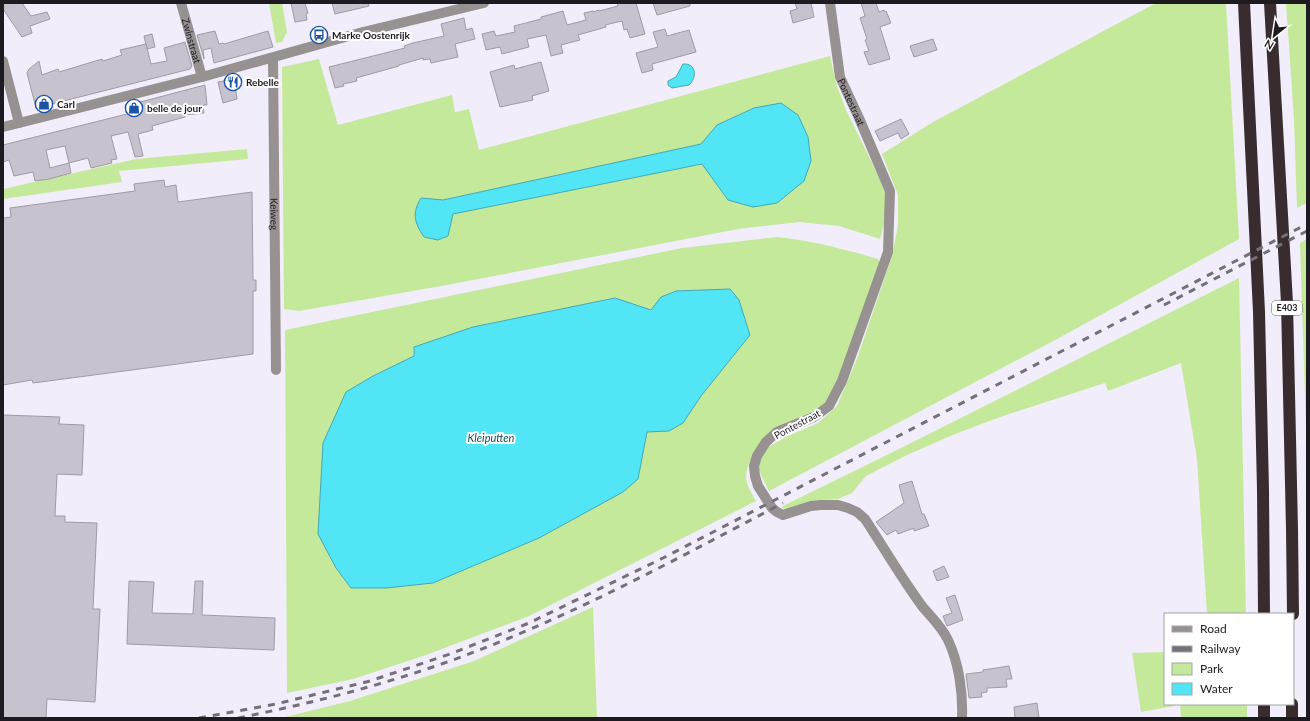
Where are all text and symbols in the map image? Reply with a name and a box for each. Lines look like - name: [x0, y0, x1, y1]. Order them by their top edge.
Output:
- street label: Zwinstraat: [180, 16, 204, 65]
- north arrow: [1254, 16, 1294, 56]
- bus stop icon: Marke Oostenrijk: [309, 25, 329, 45]
- place label: Marke Oostenrijk: [332, 29, 411, 41]
- text: N: [1262, 37, 1276, 53]
- restaurant icon: Rebelle: [223, 72, 243, 92]
- place label: Rebelle: [246, 76, 279, 88]
- street label: Pontestraat: [835, 76, 868, 128]
- shop icon: Carl: [34, 94, 54, 114]
- place label: Carl: [57, 98, 75, 110]
- shop icon: belle de jour: [124, 98, 144, 118]
- place label: belle de jour: [147, 102, 202, 114]
- street label: Keiweg: [268, 198, 281, 230]
- road number: E403: [1272, 301, 1302, 315]
- street label: Pontestraat: [772, 407, 823, 441]
- water label: Kleiputten: [468, 431, 515, 444]
- legend: [1164, 613, 1294, 705]
- text: Road: [1200, 621, 1227, 636]
- text: Railway: [1200, 641, 1241, 656]
- text: Park: [1200, 661, 1224, 676]
- text: Water: [1200, 681, 1233, 696]

